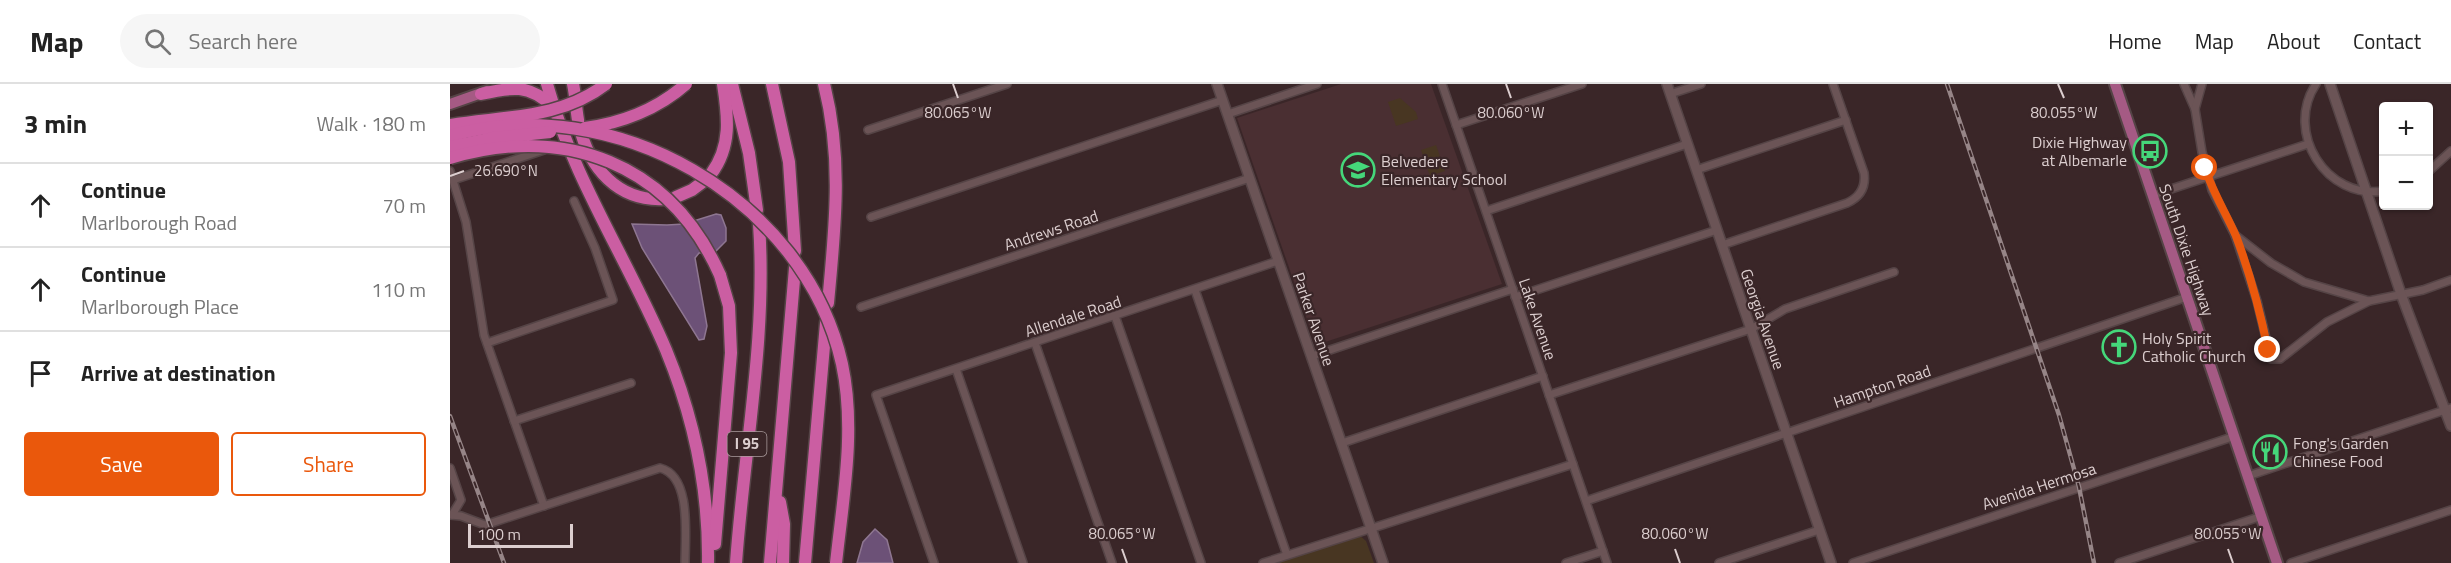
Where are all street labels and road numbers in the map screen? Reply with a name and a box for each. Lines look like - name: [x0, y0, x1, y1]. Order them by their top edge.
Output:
- street label: South Dixie Highway: [2153, 181, 2221, 320]
- street label: Andrews Road: [1001, 203, 1101, 257]
- street label: Georgia Avenue: [1735, 265, 1791, 373]
- street label: Parker Avenue: [1287, 269, 1341, 369]
- street label: Lake Avenue: [1513, 275, 1563, 363]
- street label: Allendale Road: [1022, 289, 1124, 343]
- street label: Hampton Road: [1830, 358, 1934, 414]
- road number: I 95: [728, 432, 766, 456]
- street label: Avenida Hermosa: [1979, 456, 2099, 516]

